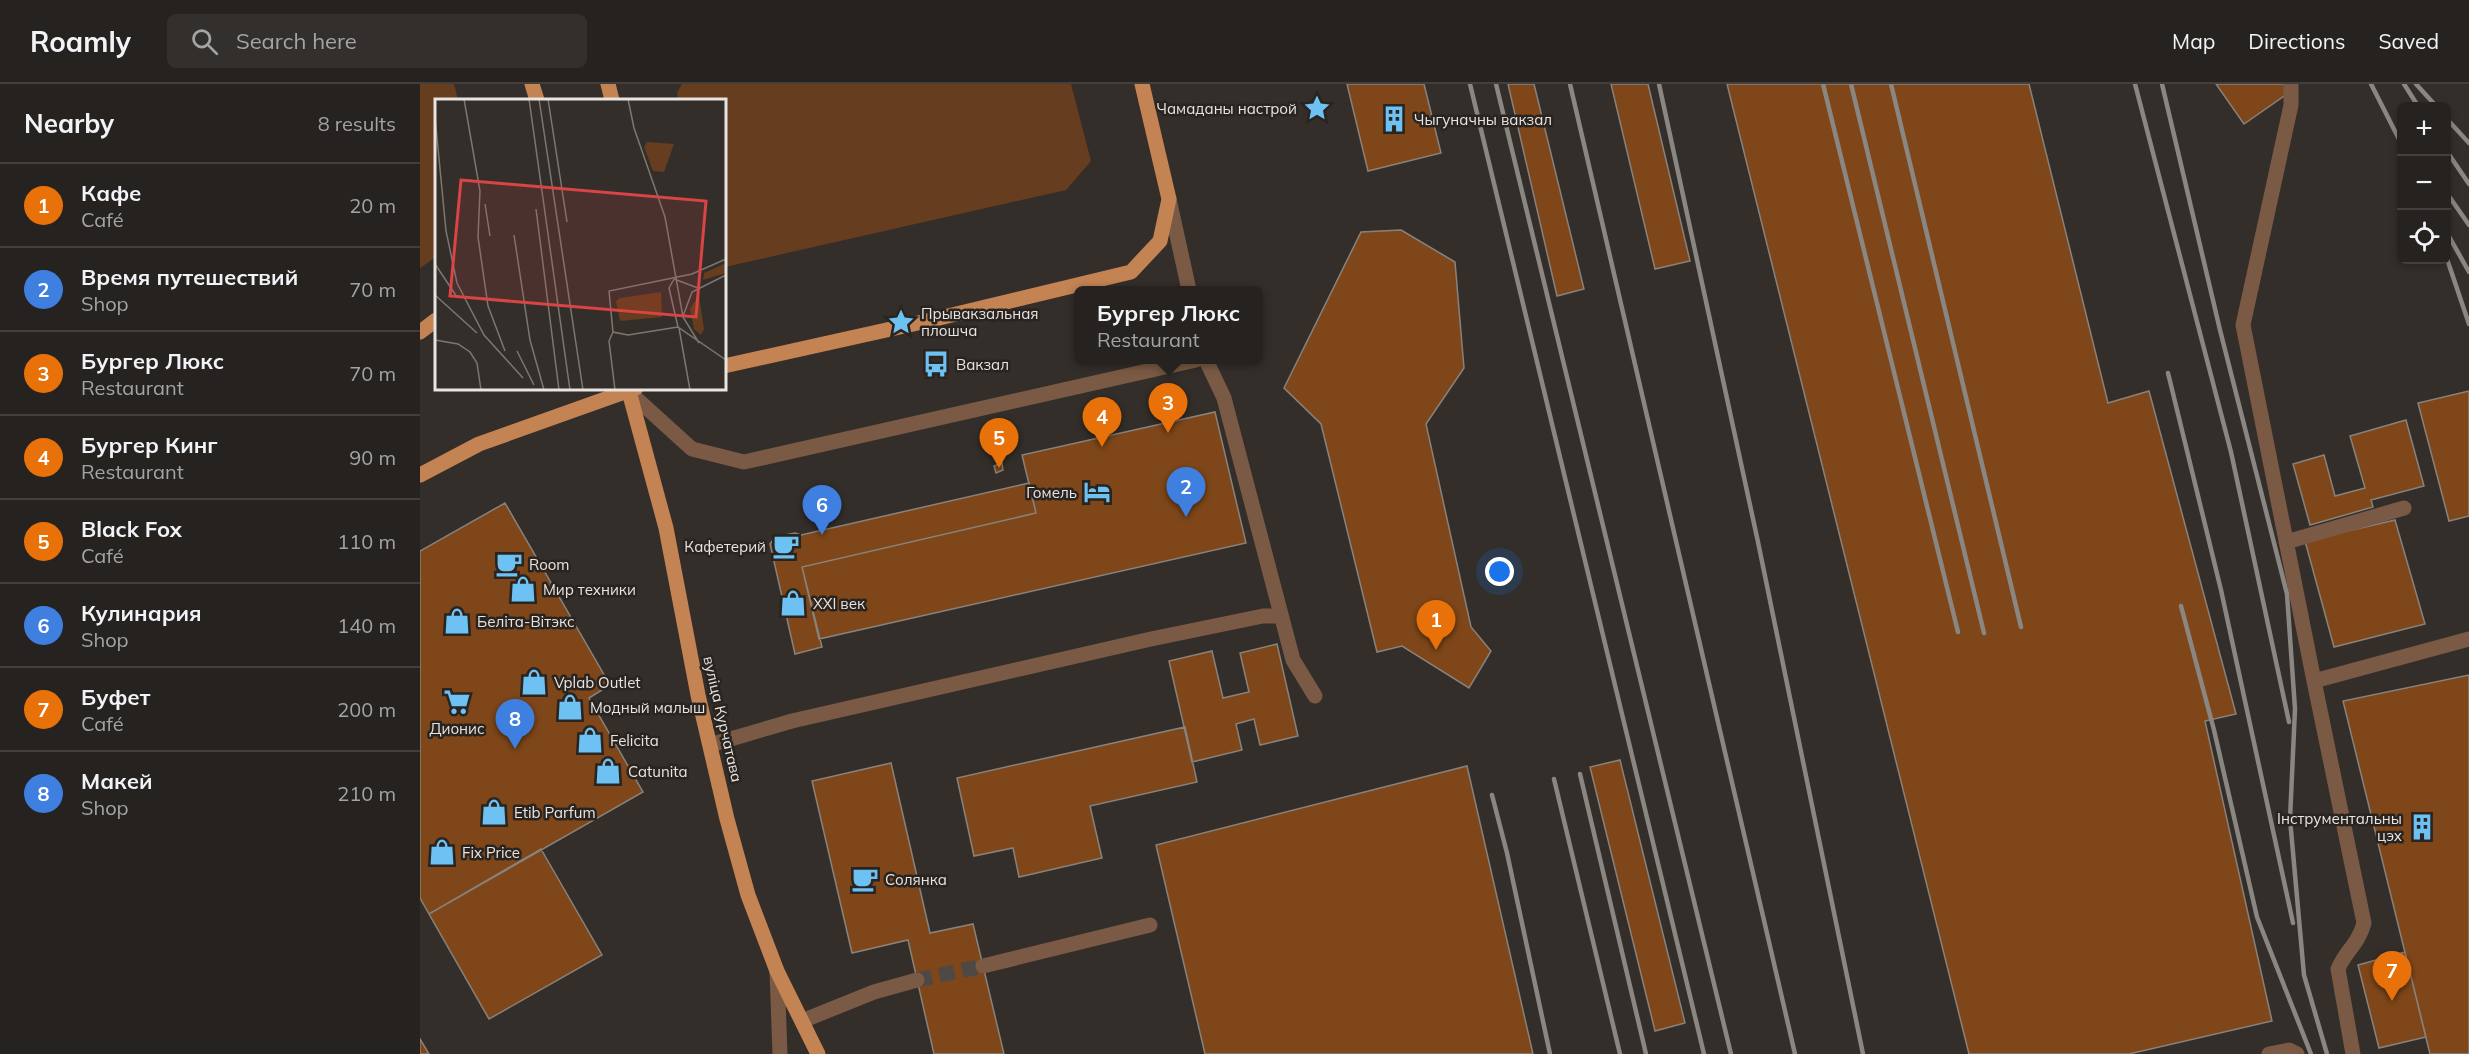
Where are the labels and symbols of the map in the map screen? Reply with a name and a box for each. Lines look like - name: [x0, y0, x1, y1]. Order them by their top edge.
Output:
- place icon: Чамаданы настрой: [1302, 93, 1332, 123]
- inset map: [435, 99, 726, 390]
- place label: Чамаданы настрой: [1157, 99, 1297, 118]
- building icon: Чыгуначны вакзал: [1379, 104, 1409, 134]
- place label: Чыгуначны вакзал: [1414, 110, 1552, 129]
- place label: Прывакзальная плошча: [921, 304, 1039, 340]
- place icon: Прывакзальная плошча: [886, 307, 916, 337]
- bus stop icon: Вакзал: [921, 349, 951, 379]
- place label: Вакзал: [956, 355, 1009, 374]
- pin: 3: [1148, 384, 1188, 433]
- pin: 4: [1082, 398, 1122, 447]
- pin: 5: [980, 418, 1018, 468]
- pin: 2: [1166, 468, 1206, 517]
- hotel icon: Гомель: [1082, 477, 1112, 507]
- place label: Гомель: [1026, 483, 1077, 502]
- pin: 6: [802, 486, 842, 535]
- cafe icon: Кафетерий: [771, 531, 801, 561]
- place label: Кафетерий: [684, 537, 766, 556]
- cafe icon: Room: [494, 549, 524, 579]
- place label: Room: [529, 555, 570, 574]
- your location: [1485, 557, 1514, 586]
- shop icon: Мир техники: [508, 574, 538, 604]
- place label: Мир техники: [543, 580, 636, 599]
- shop icon: XXI век: [778, 588, 808, 618]
- place label: XXI век: [813, 594, 866, 613]
- pin: 1: [1416, 600, 1456, 650]
- shop icon: Беліта-Вітэкс: [442, 606, 472, 636]
- place label: Беліта-Вітэкс: [477, 612, 575, 631]
- street label: вуліца Курчатава: [699, 654, 747, 784]
- shop icon: Vplab Outlet: [519, 667, 549, 697]
- place label: Vplab Outlet: [554, 673, 641, 692]
- supermarket icon: Дионис: [442, 687, 472, 717]
- shop icon: Модный малыш: [555, 692, 585, 722]
- place label: Модный малыш: [590, 698, 705, 717]
- pin: 8: [496, 700, 535, 749]
- place label: Дионис: [429, 719, 485, 738]
- shop icon: Felicita: [575, 725, 605, 755]
- place label: Felicita: [610, 731, 659, 750]
- shop icon: Catunita: [593, 756, 623, 786]
- place label: Catunita: [628, 762, 688, 781]
- shop icon: Etib Parfum: [479, 797, 509, 827]
- place label: Etib Parfum: [514, 803, 596, 822]
- place label: Інструментальны цэх: [2277, 809, 2402, 845]
- building icon: Інструментальны цэх: [2407, 812, 2437, 842]
- shop icon: Fix Price: [427, 837, 457, 867]
- place label: Fix Price: [462, 843, 520, 862]
- cafe icon: Солянка: [850, 864, 880, 894]
- place label: Солянка: [885, 870, 947, 889]
- pin: 7: [2372, 952, 2412, 1001]

